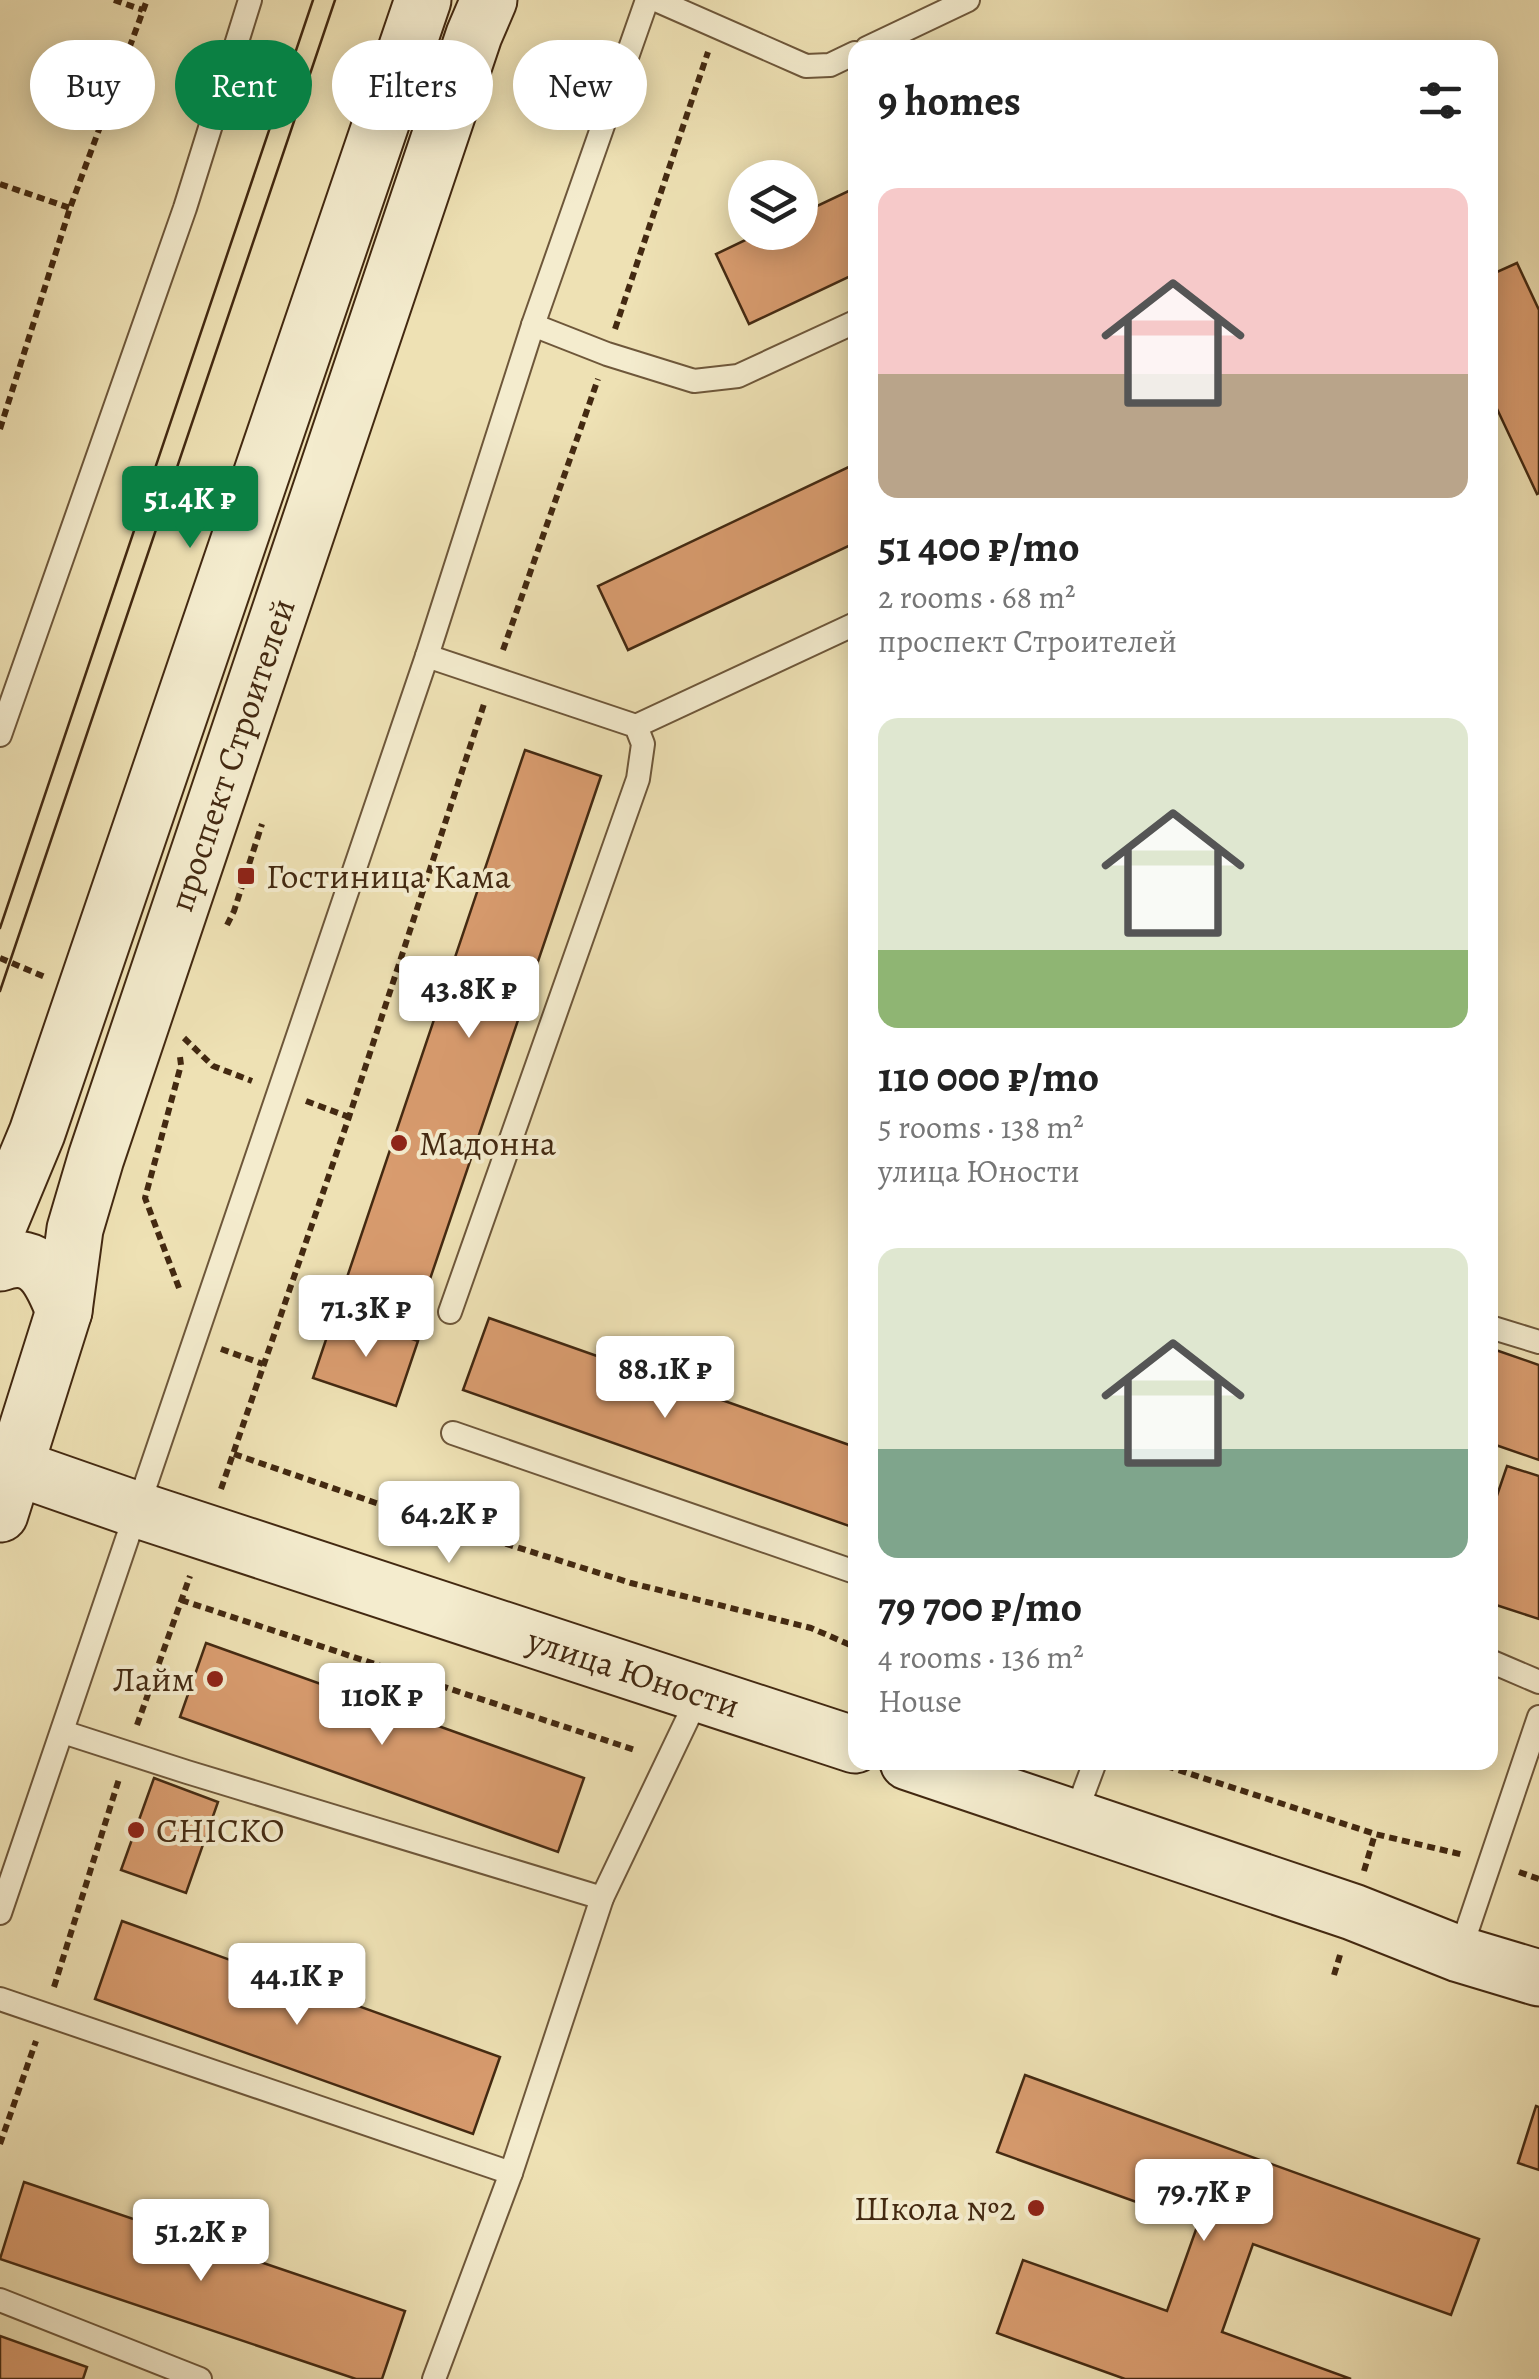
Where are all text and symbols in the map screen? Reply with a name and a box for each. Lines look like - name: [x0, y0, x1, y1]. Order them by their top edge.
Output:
- chip: Buy: [30, 40, 155, 130]
- chip: Rent: [175, 40, 312, 130]
- chip: Filters: [332, 40, 493, 130]
- chip: New: [513, 40, 647, 130]
- text: 9 homes: [878, 72, 1021, 129]
- icon: filters: [1413, 73, 1468, 128]
- map controls: [728, 160, 818, 250]
- button: layers: [728, 160, 818, 250]
- icon: home: [1083, 253, 1263, 433]
- pin: 51.4K ₽: [98, 466, 282, 551]
- text: 51.4K ₽: [144, 476, 236, 520]
- text: 51 400 ₽/mo: [878, 518, 1080, 575]
- text: 2 rooms · 68 m²: [878, 575, 1076, 619]
- street label: проспект Строителей: [157, 592, 307, 918]
- text: проспект Строителей: [878, 619, 1177, 663]
- icon: home: [1083, 783, 1263, 963]
- place label: Гостиница Кама: [266, 852, 511, 900]
- marker: Гостиница Кама: [235, 865, 257, 887]
- pin: 43.8K ₽: [377, 956, 561, 1041]
- text: 43.8K ₽: [421, 966, 517, 1010]
- text: 110 000 ₽/mo: [878, 1048, 1099, 1105]
- text: 5 rooms · 138 m²: [878, 1105, 1084, 1149]
- place label: Мадонна: [419, 1119, 556, 1167]
- marker: Мадонна: [388, 1132, 410, 1154]
- text: улица Юности: [878, 1149, 1080, 1193]
- pin: 71.3K ₽: [274, 1275, 458, 1360]
- text: 71.3K ₽: [321, 1285, 411, 1329]
- icon: home: [1083, 1313, 1263, 1493]
- pin: 88.1K ₽: [573, 1336, 757, 1421]
- text: 88.1K ₽: [618, 1346, 712, 1390]
- pin: 64.2K ₽: [357, 1481, 541, 1566]
- text: 64.2K ₽: [400, 1491, 498, 1535]
- text: 79 700 ₽/mo: [878, 1578, 1082, 1635]
- street label: улица Юности: [520, 1615, 746, 1730]
- text: 4 rooms · 136 m²: [878, 1635, 1084, 1679]
- place label: Лайм: [113, 1655, 195, 1703]
- pin: 110K ₽: [301, 1663, 463, 1748]
- marker: Лайм: [204, 1668, 226, 1690]
- text: 110K ₽: [341, 1673, 423, 1717]
- text: House: [878, 1679, 962, 1723]
- place label: CHICKO: [156, 1806, 284, 1854]
- marker: CHICKO: [125, 1819, 147, 1841]
- pin: 44.1K ₽: [205, 1943, 389, 2028]
- text: 44.1K ₽: [250, 1953, 344, 1997]
- pin: 79.7K ₽: [1112, 2159, 1296, 2244]
- text: 79.7K ₽: [1157, 2169, 1251, 2213]
- place label: Школа №2: [853, 2184, 1016, 2232]
- marker: Школа №2: [1025, 2197, 1047, 2219]
- pin: 51.2K ₽: [109, 2199, 293, 2284]
- text: 51.2K ₽: [155, 2209, 247, 2253]

